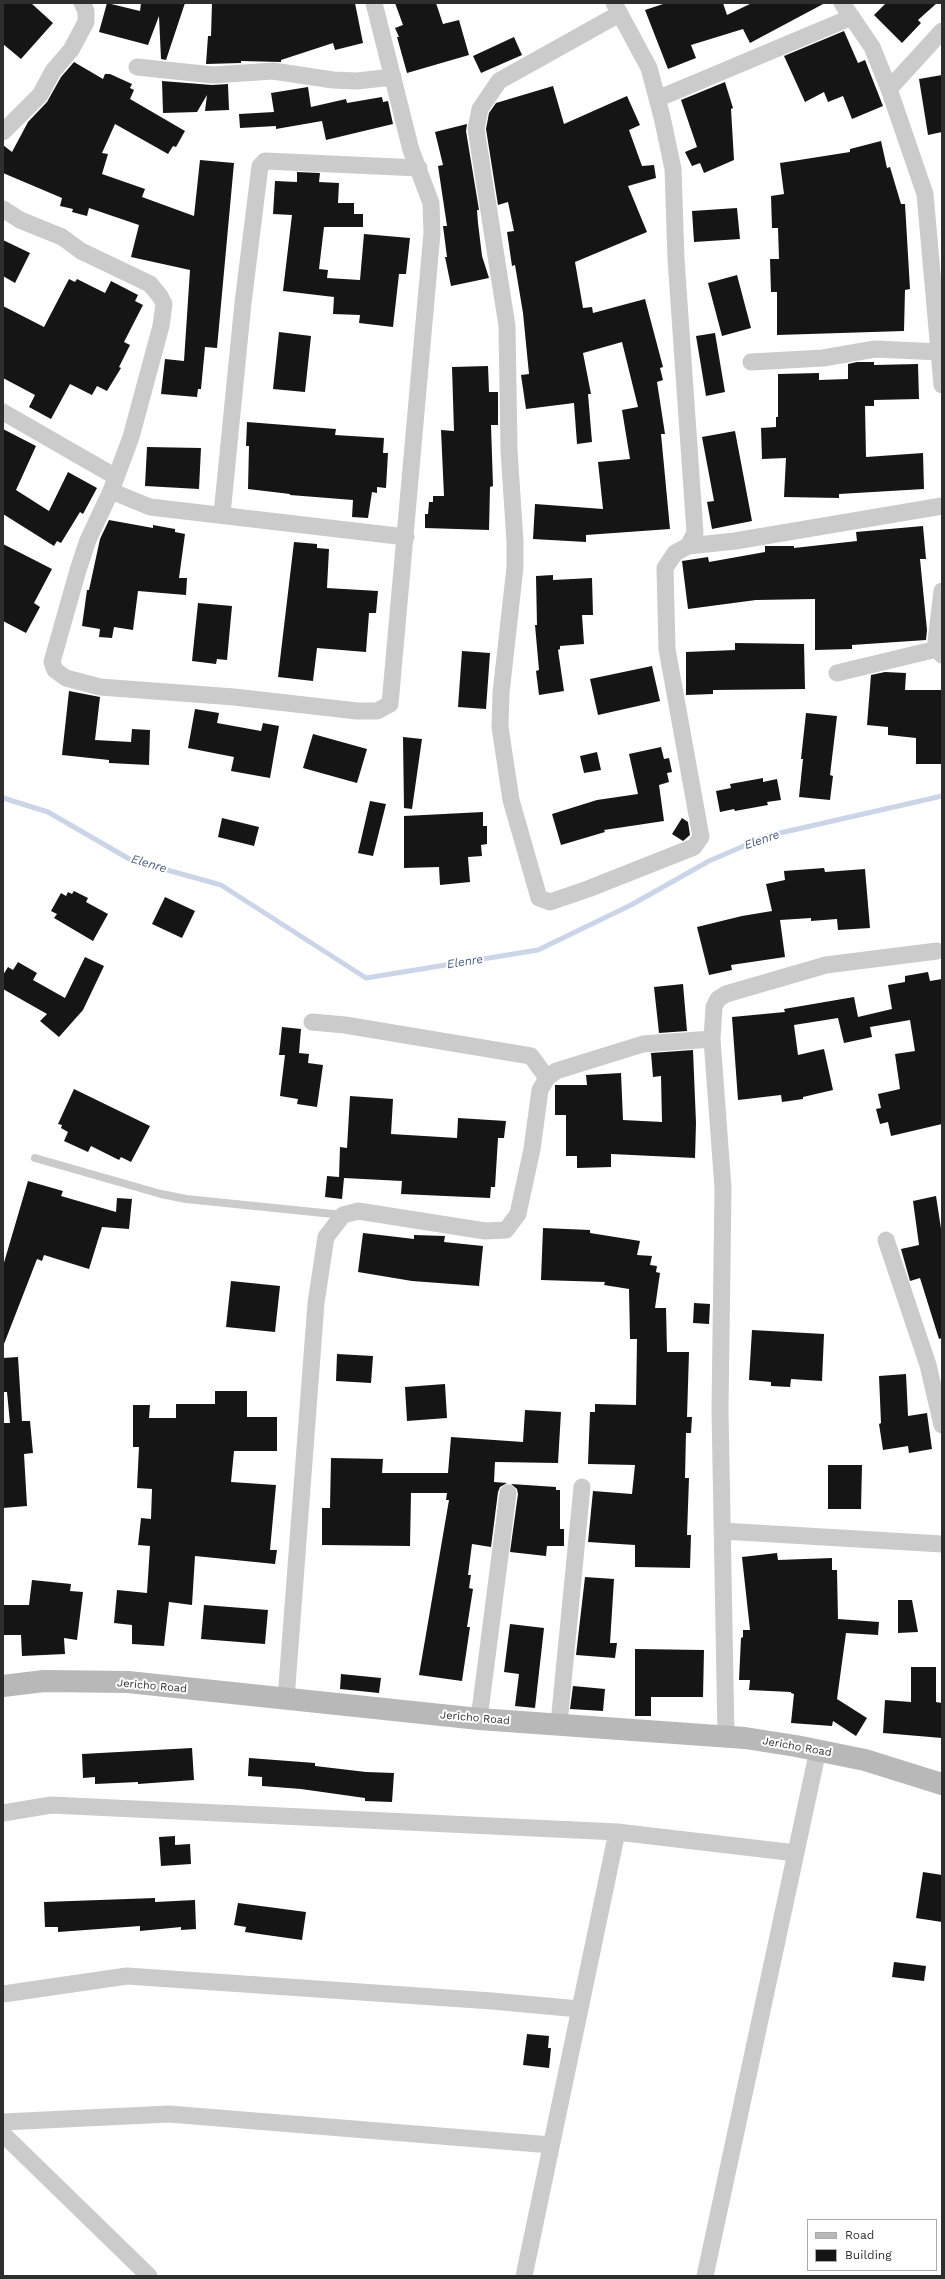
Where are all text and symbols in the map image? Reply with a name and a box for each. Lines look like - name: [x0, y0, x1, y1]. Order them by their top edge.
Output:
- water label: Elenre: [742, 827, 782, 853]
- water label: Elenre: [129, 852, 169, 876]
- water label: Elenre: [446, 952, 484, 972]
- street label: Jericho Road: [117, 1676, 187, 1696]
- street label: Jericho Road: [440, 1708, 510, 1728]
- street label: Jericho Road: [761, 1734, 833, 1760]
- legend: [807, 2219, 937, 2271]
- text: Road: [845, 2228, 874, 2242]
- text: Building: [845, 2248, 892, 2262]

